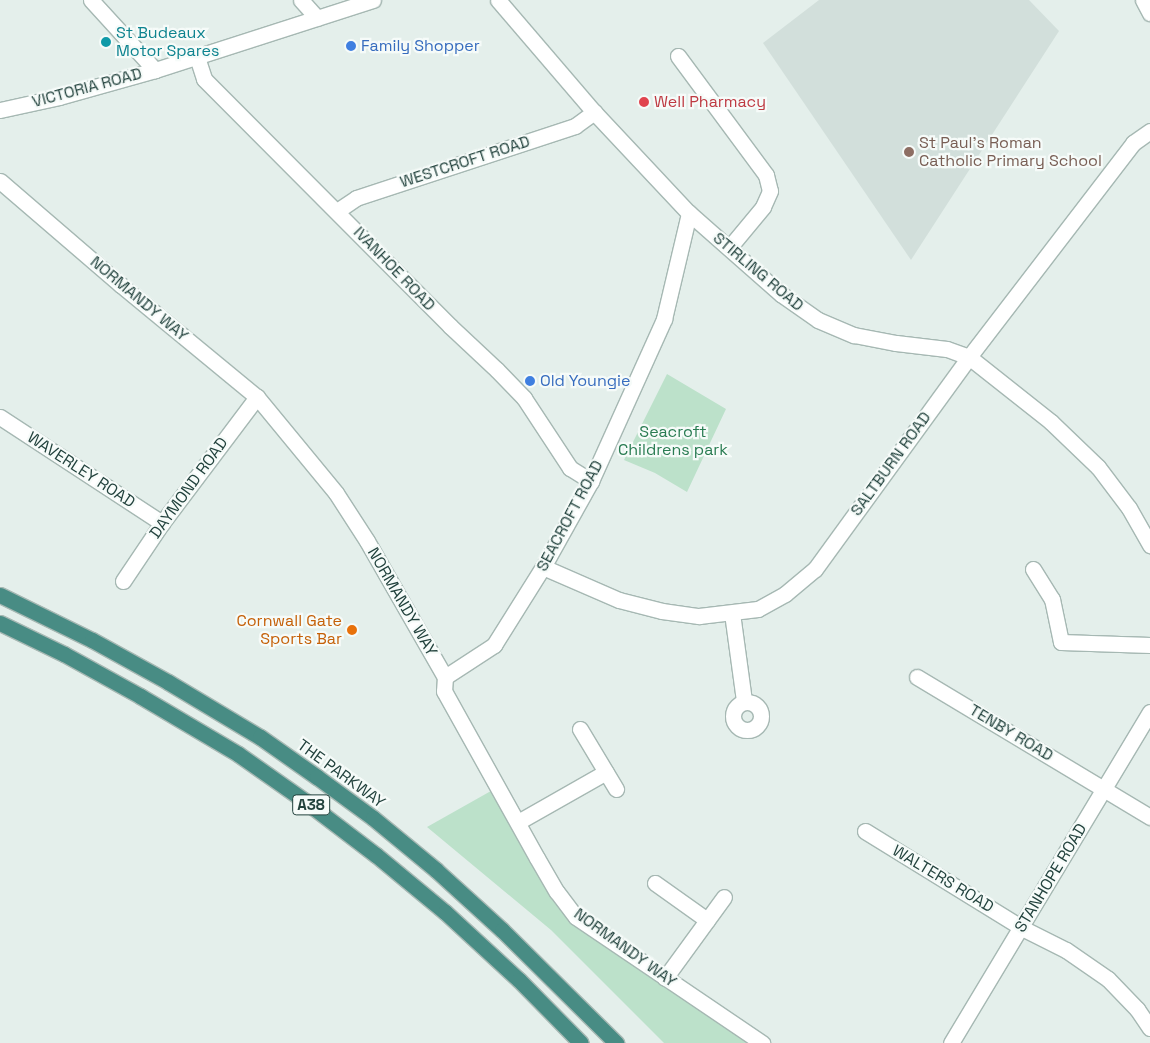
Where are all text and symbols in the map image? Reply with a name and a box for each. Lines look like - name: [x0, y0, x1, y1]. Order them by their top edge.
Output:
- place label: St Budeaux Motor Spares: [116, 23, 219, 61]
- marker: St Budeaux Motor Spares: [100, 36, 112, 48]
- place label: Family Shopper: [361, 36, 480, 56]
- marker: Family Shopper: [345, 40, 357, 52]
- street label: VICTORIA ROAD: [30, 64, 144, 112]
- place label: Well Pharmacy: [654, 92, 766, 112]
- marker: Well Pharmacy: [638, 96, 650, 108]
- street label: WESTCROFT ROAD: [397, 132, 533, 192]
- place label: St Paul's Roman Catholic Primary School: [919, 133, 1102, 171]
- marker: St Paul's Roman Catholic Primary School: [903, 146, 915, 158]
- street label: IVANHOE ROAD: [349, 223, 439, 315]
- street label: STIRLING ROAD: [709, 229, 807, 315]
- street label: NORMANDY WAY: [86, 252, 192, 346]
- place label: Old Youngie: [540, 371, 631, 391]
- marker: Old Youngie: [524, 375, 536, 387]
- street label: SALTBURN ROAD: [847, 408, 935, 520]
- park label: Seacroft Childrens park: [618, 422, 728, 460]
- street label: WAVERLEY ROAD: [23, 428, 139, 512]
- street label: DAYMOND ROAD: [146, 434, 232, 542]
- street label: SEACROFT ROAD: [533, 457, 607, 575]
- street label: NORMANDY WAY: [363, 544, 441, 660]
- place label: Cornwall Gate Sports Bar: [236, 611, 342, 649]
- marker: Cornwall Gate Sports Bar: [346, 624, 358, 636]
- street label: TENBY ROAD: [966, 700, 1056, 766]
- street label: THE PARKWAY: [293, 736, 389, 812]
- road number: A38: [291, 792, 331, 818]
- street label: STANHOPE ROAD: [1011, 820, 1091, 936]
- street label: WALTERS ROAD: [889, 841, 997, 917]
- street label: NORMANDY WAY: [570, 904, 680, 992]

